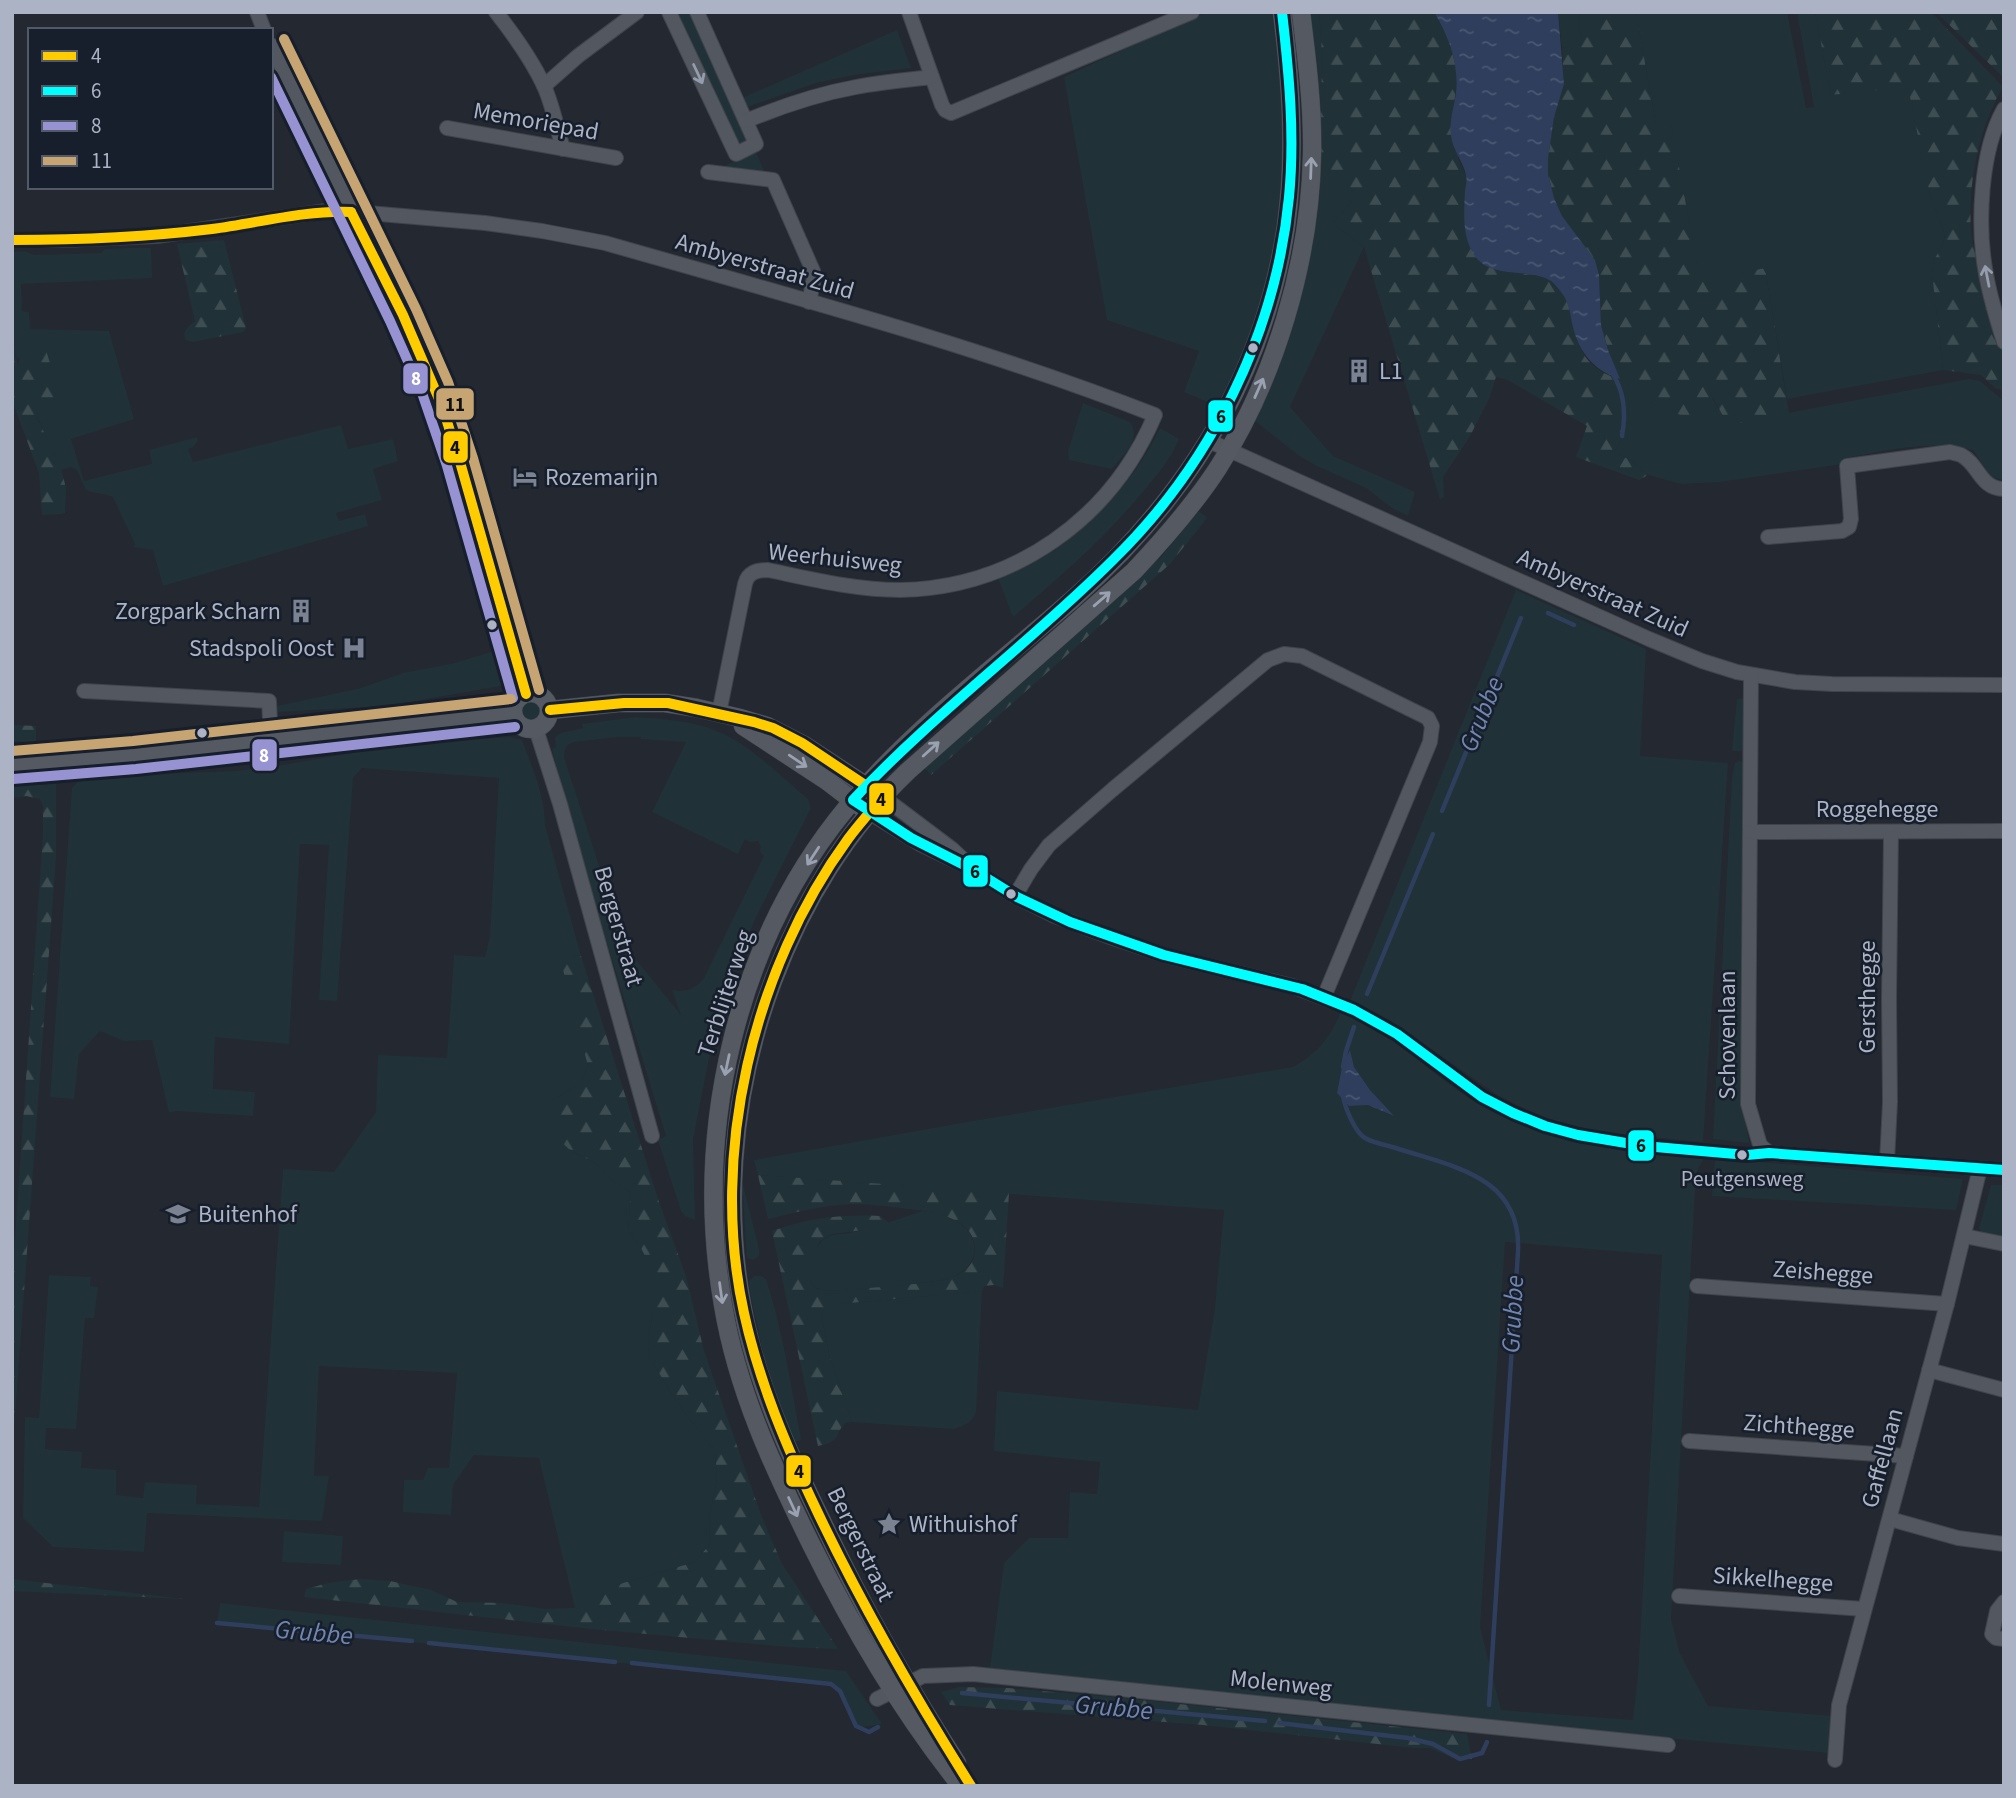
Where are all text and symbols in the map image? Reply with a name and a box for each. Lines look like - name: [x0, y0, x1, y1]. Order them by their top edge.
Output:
- legend: [28, 28, 273, 189]
- text: 4: [91, 41, 101, 71]
- one-way arrow: [691, 63, 705, 84]
- text: 6: [91, 76, 101, 106]
- street label: Memoriepad: [470, 93, 601, 150]
- text: 8: [91, 111, 101, 141]
- text: 11: [91, 146, 112, 176]
- one-way arrow: [1305, 156, 1318, 179]
- street label: Ambyerstraat Zuid: [671, 224, 858, 309]
- one-way arrow: [1979, 265, 1993, 288]
- unlabelled marker: [1246, 341, 1260, 355]
- place label: L1: [1379, 354, 1403, 389]
- building icon: L1: [1345, 357, 1373, 385]
- line badge: 8: [402, 362, 429, 395]
- text: 8: [411, 366, 421, 393]
- one-way arrow: [1253, 378, 1266, 399]
- line badge: 11: [435, 387, 475, 421]
- text: 11: [445, 392, 465, 419]
- line badge: 6: [1207, 399, 1234, 433]
- text: 6: [1216, 404, 1226, 431]
- line badge: 4: [442, 430, 469, 464]
- text: 4: [450, 435, 460, 462]
- place label: Rozemarijn: [545, 460, 658, 495]
- hotel icon: Rozemarijn: [511, 463, 539, 491]
- street label: Weerhuisweg: [766, 534, 903, 583]
- street label: Ambyerstraat Zuid: [1512, 540, 1694, 647]
- one-way arrow: [1093, 591, 1111, 607]
- place label: Zorgpark Scharn: [115, 594, 281, 629]
- building icon: Zorgpark Scharn: [287, 597, 315, 625]
- unlabelled marker: [485, 618, 499, 632]
- place label: Stadspoli Oost: [189, 631, 334, 666]
- hospital icon: Stadspoli Oost: [340, 634, 368, 662]
- water label: Grubbe: [1450, 671, 1513, 757]
- unlabelled marker: [195, 726, 209, 740]
- line badge: 8: [251, 738, 278, 772]
- one-way arrow: [922, 741, 939, 758]
- text: 8: [259, 743, 269, 770]
- one-way arrow: [788, 754, 807, 768]
- line badge: 4: [868, 782, 895, 816]
- text: 4: [876, 787, 886, 814]
- street label: Roggehegge: [1816, 792, 1938, 827]
- one-way arrow: [806, 845, 820, 865]
- line badge: 6: [962, 854, 989, 888]
- text: 6: [970, 859, 980, 886]
- street label: Bergerstraat: [585, 862, 652, 990]
- unlabelled marker: [1004, 887, 1018, 901]
- street label: Terblijterweg: [688, 925, 763, 1061]
- street label: Gersthegge: [1850, 940, 1885, 1054]
- street label: Schovenlaan: [1710, 970, 1745, 1100]
- one-way arrow: [719, 1053, 733, 1076]
- line badge: 6: [1627, 1129, 1655, 1162]
- text: 6: [1636, 1133, 1646, 1160]
- marker: Peutgensweg: [1735, 1148, 1749, 1162]
- place label: Peutgensweg: [1681, 1163, 1803, 1195]
- place label: Buitenhof: [198, 1197, 298, 1232]
- school or university icon: Buitenhof: [164, 1200, 192, 1228]
- street label: Zeishegge: [1771, 1252, 1874, 1293]
- water label: Grubbe: [1492, 1274, 1533, 1354]
- one-way arrow: [715, 1281, 728, 1304]
- street label: Gaffellaan: [1852, 1404, 1913, 1512]
- street label: Zichthegge: [1742, 1405, 1856, 1448]
- line badge: 4: [785, 1454, 812, 1488]
- text: 4: [794, 1459, 804, 1486]
- street label: Bergerstraat: [818, 1481, 903, 1607]
- one-way arrow: [787, 1497, 800, 1518]
- place label: Withuishof: [909, 1507, 1018, 1542]
- place icon: Withuishof: [875, 1510, 903, 1538]
- street label: Sikkelhegge: [1712, 1558, 1834, 1601]
- water label: Grubbe: [273, 1611, 354, 1654]
- street label: Molenweg: [1228, 1661, 1334, 1706]
- water label: Grubbe: [1073, 1686, 1154, 1729]

